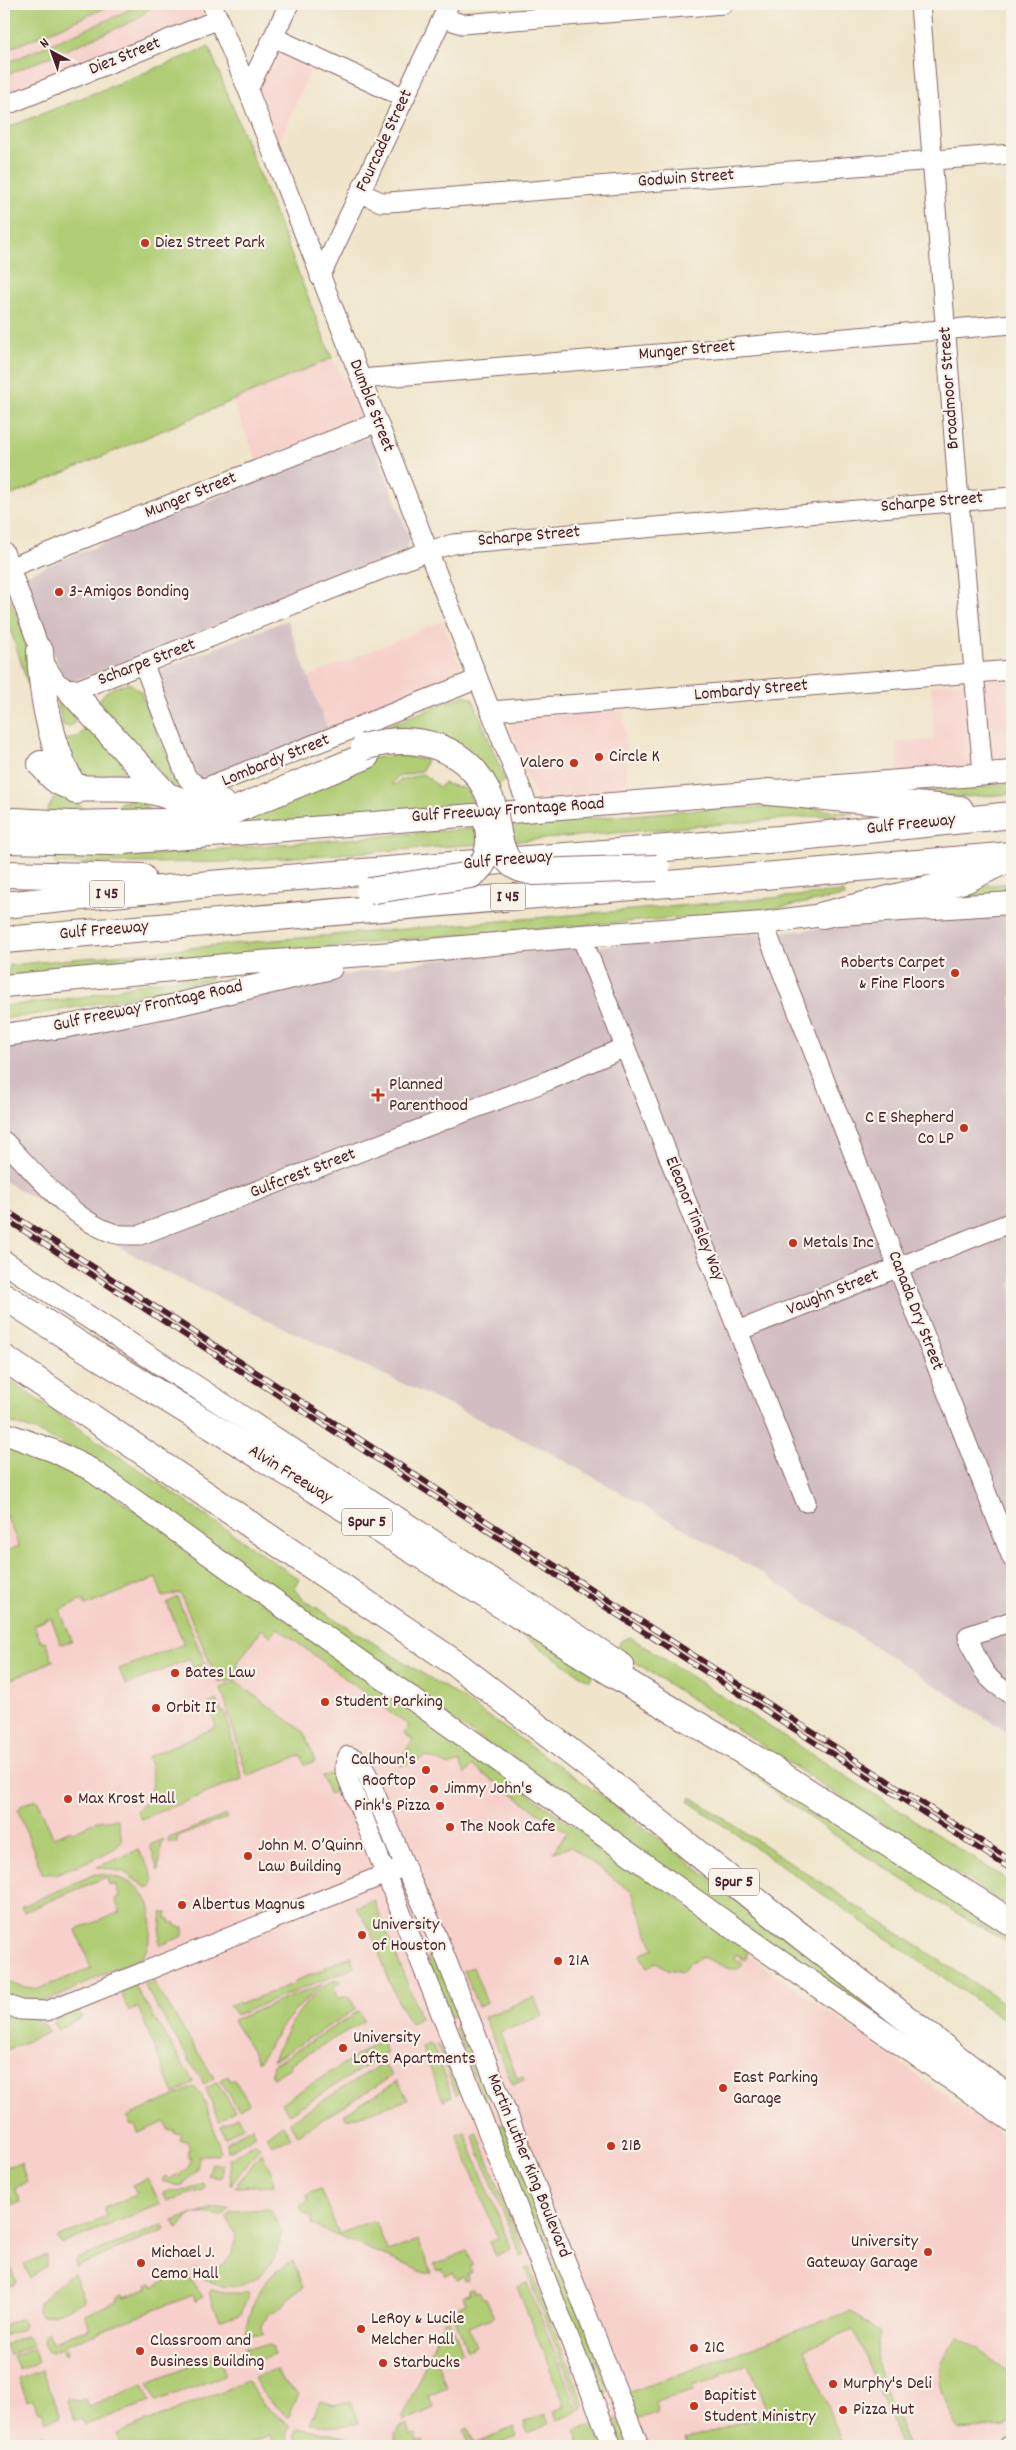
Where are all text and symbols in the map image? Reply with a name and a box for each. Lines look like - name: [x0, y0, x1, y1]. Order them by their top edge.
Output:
- north arrow: [28, 28, 78, 78]
- street label: Diez Street: [85, 31, 165, 83]
- text: N: [36, 34, 54, 54]
- street label: Fourcade Street: [350, 85, 420, 196]
- street label: Godwin Street: [637, 163, 735, 195]
- place label: Diez Street Park: [155, 231, 265, 256]
- marker: Diez Street Park: [139, 237, 151, 249]
- street label: Broadmoor Street: [933, 325, 967, 450]
- street label: Munger Street: [638, 334, 737, 368]
- street label: Dumble Street: [342, 356, 400, 456]
- street label: Munger Street: [141, 466, 241, 526]
- street label: Scharpe Street: [880, 486, 985, 520]
- street label: Scharpe Street: [477, 520, 582, 554]
- place label: 3-Amigos Bonding: [69, 580, 189, 605]
- marker: 3-Amigos Bonding: [53, 586, 65, 598]
- street label: Scharpe Street: [95, 633, 200, 693]
- street label: Lombardy Street: [693, 674, 809, 708]
- street label: Lombardy Street: [218, 728, 334, 794]
- place label: Circle K: [609, 745, 660, 770]
- place label: Valero: [520, 751, 564, 776]
- marker: Circle K: [593, 751, 605, 763]
- marker: Valero: [568, 757, 580, 769]
- street label: Gulf Freeway Frontage Road: [411, 792, 605, 830]
- street label: Gulf Freeway: [865, 808, 957, 842]
- street label: Gulf Freeway: [462, 845, 554, 877]
- road number: I 45: [90, 881, 124, 908]
- road number: I 45: [490, 884, 526, 910]
- street label: Gulf Freeway: [58, 915, 150, 947]
- place label: Roberts Carpet & Fine Floors: [841, 951, 945, 997]
- marker: Roberts Carpet & Fine Floors: [949, 967, 961, 979]
- street label: Gulf Freeway Frontage Road: [51, 975, 245, 1039]
- place label: Planned Parenthood: [389, 1073, 468, 1119]
- marker: Planned Parenthood: [371, 1088, 385, 1102]
- place label: C E Shepherd Co LP: [865, 1106, 954, 1152]
- marker: C E Shepherd Co LP: [958, 1122, 970, 1134]
- street label: Gulfcrest Street: [247, 1142, 360, 1206]
- street label: Eleanor Tinsley Way: [658, 1153, 731, 1286]
- place label: Metals Inc: [803, 1231, 874, 1256]
- marker: Metals Inc: [787, 1237, 799, 1249]
- street label: Canada Dry Street: [881, 1248, 949, 1375]
- street label: Vaughn Street: [783, 1263, 883, 1323]
- street label: Alvin Freeway: [243, 1439, 338, 1511]
- road number: Spur 5: [342, 1508, 392, 1535]
- place label: Bates Law: [185, 1661, 256, 1686]
- marker: Bates Law: [169, 1667, 181, 1679]
- place label: Student Parking: [335, 1690, 443, 1715]
- place label: Orbit II: [166, 1696, 216, 1721]
- marker: Student Parking: [319, 1696, 331, 1708]
- marker: Orbit II: [150, 1702, 162, 1714]
- place label: Calhoun's Rooftop: [351, 1748, 416, 1794]
- marker: Calhoun's Rooftop: [420, 1764, 432, 1776]
- place label: Jimmy John's: [444, 1777, 532, 1802]
- marker: Jimmy John's: [428, 1783, 440, 1795]
- place label: Max Krost Hall: [78, 1787, 176, 1812]
- marker: Max Krost Hall: [62, 1793, 74, 1805]
- place label: Pink's Pizza: [354, 1794, 431, 1819]
- marker: Pink's Pizza: [434, 1800, 446, 1812]
- place label: The Nook Cafe: [460, 1815, 556, 1840]
- marker: The Nook Cafe: [444, 1821, 456, 1833]
- place label: John M. O’Quinn Law Building: [258, 1834, 363, 1880]
- marker: John M. O’Quinn Law Building: [242, 1850, 254, 1862]
- road number: Spur 5: [709, 1868, 759, 1895]
- place label: Albertus Magnus: [192, 1893, 305, 1918]
- marker: Albertus Magnus: [176, 1899, 188, 1911]
- place label: University of Houston: [372, 1913, 446, 1959]
- marker: University of Houston: [356, 1929, 368, 1941]
- place label: 21A: [568, 1949, 590, 1974]
- marker: 21A: [552, 1955, 564, 1967]
- place label: University Lofts Apartments: [353, 2026, 476, 2072]
- marker: University Lofts Apartments: [337, 2042, 349, 2054]
- place label: East Parking Garage: [733, 2066, 818, 2112]
- street label: Martin Luther King Boulevard: [480, 2070, 576, 2262]
- marker: East Parking Garage: [717, 2082, 729, 2094]
- place label: 21B: [621, 2134, 641, 2159]
- marker: 21B: [605, 2140, 617, 2152]
- place label: University Gateway Garage: [806, 2230, 919, 2276]
- place label: Michael J. Cemo Hall: [151, 2241, 219, 2287]
- marker: University Gateway Garage: [922, 2246, 934, 2258]
- marker: Michael J. Cemo Hall: [135, 2257, 147, 2269]
- place label: LeRoy & Lucile Melcher Hall: [371, 2307, 464, 2353]
- marker: LeRoy & Lucile Melcher Hall: [355, 2323, 367, 2335]
- place label: Classroom and Business Building: [150, 2329, 265, 2375]
- place label: 21C: [704, 2336, 725, 2361]
- marker: 21C: [688, 2342, 700, 2354]
- marker: Classroom and Business Building: [134, 2345, 146, 2357]
- place label: Starbucks: [393, 2351, 460, 2376]
- marker: Starbucks: [377, 2357, 389, 2369]
- place label: Murphy's Deli: [843, 2372, 932, 2397]
- marker: Murphy's Deli: [827, 2378, 839, 2390]
- place label: Bapitist Student Ministry: [704, 2384, 816, 2430]
- place label: Pizza Hut: [853, 2398, 915, 2423]
- marker: Bapitist Student Ministry: [688, 2400, 700, 2412]
- marker: Pizza Hut: [837, 2404, 849, 2416]

